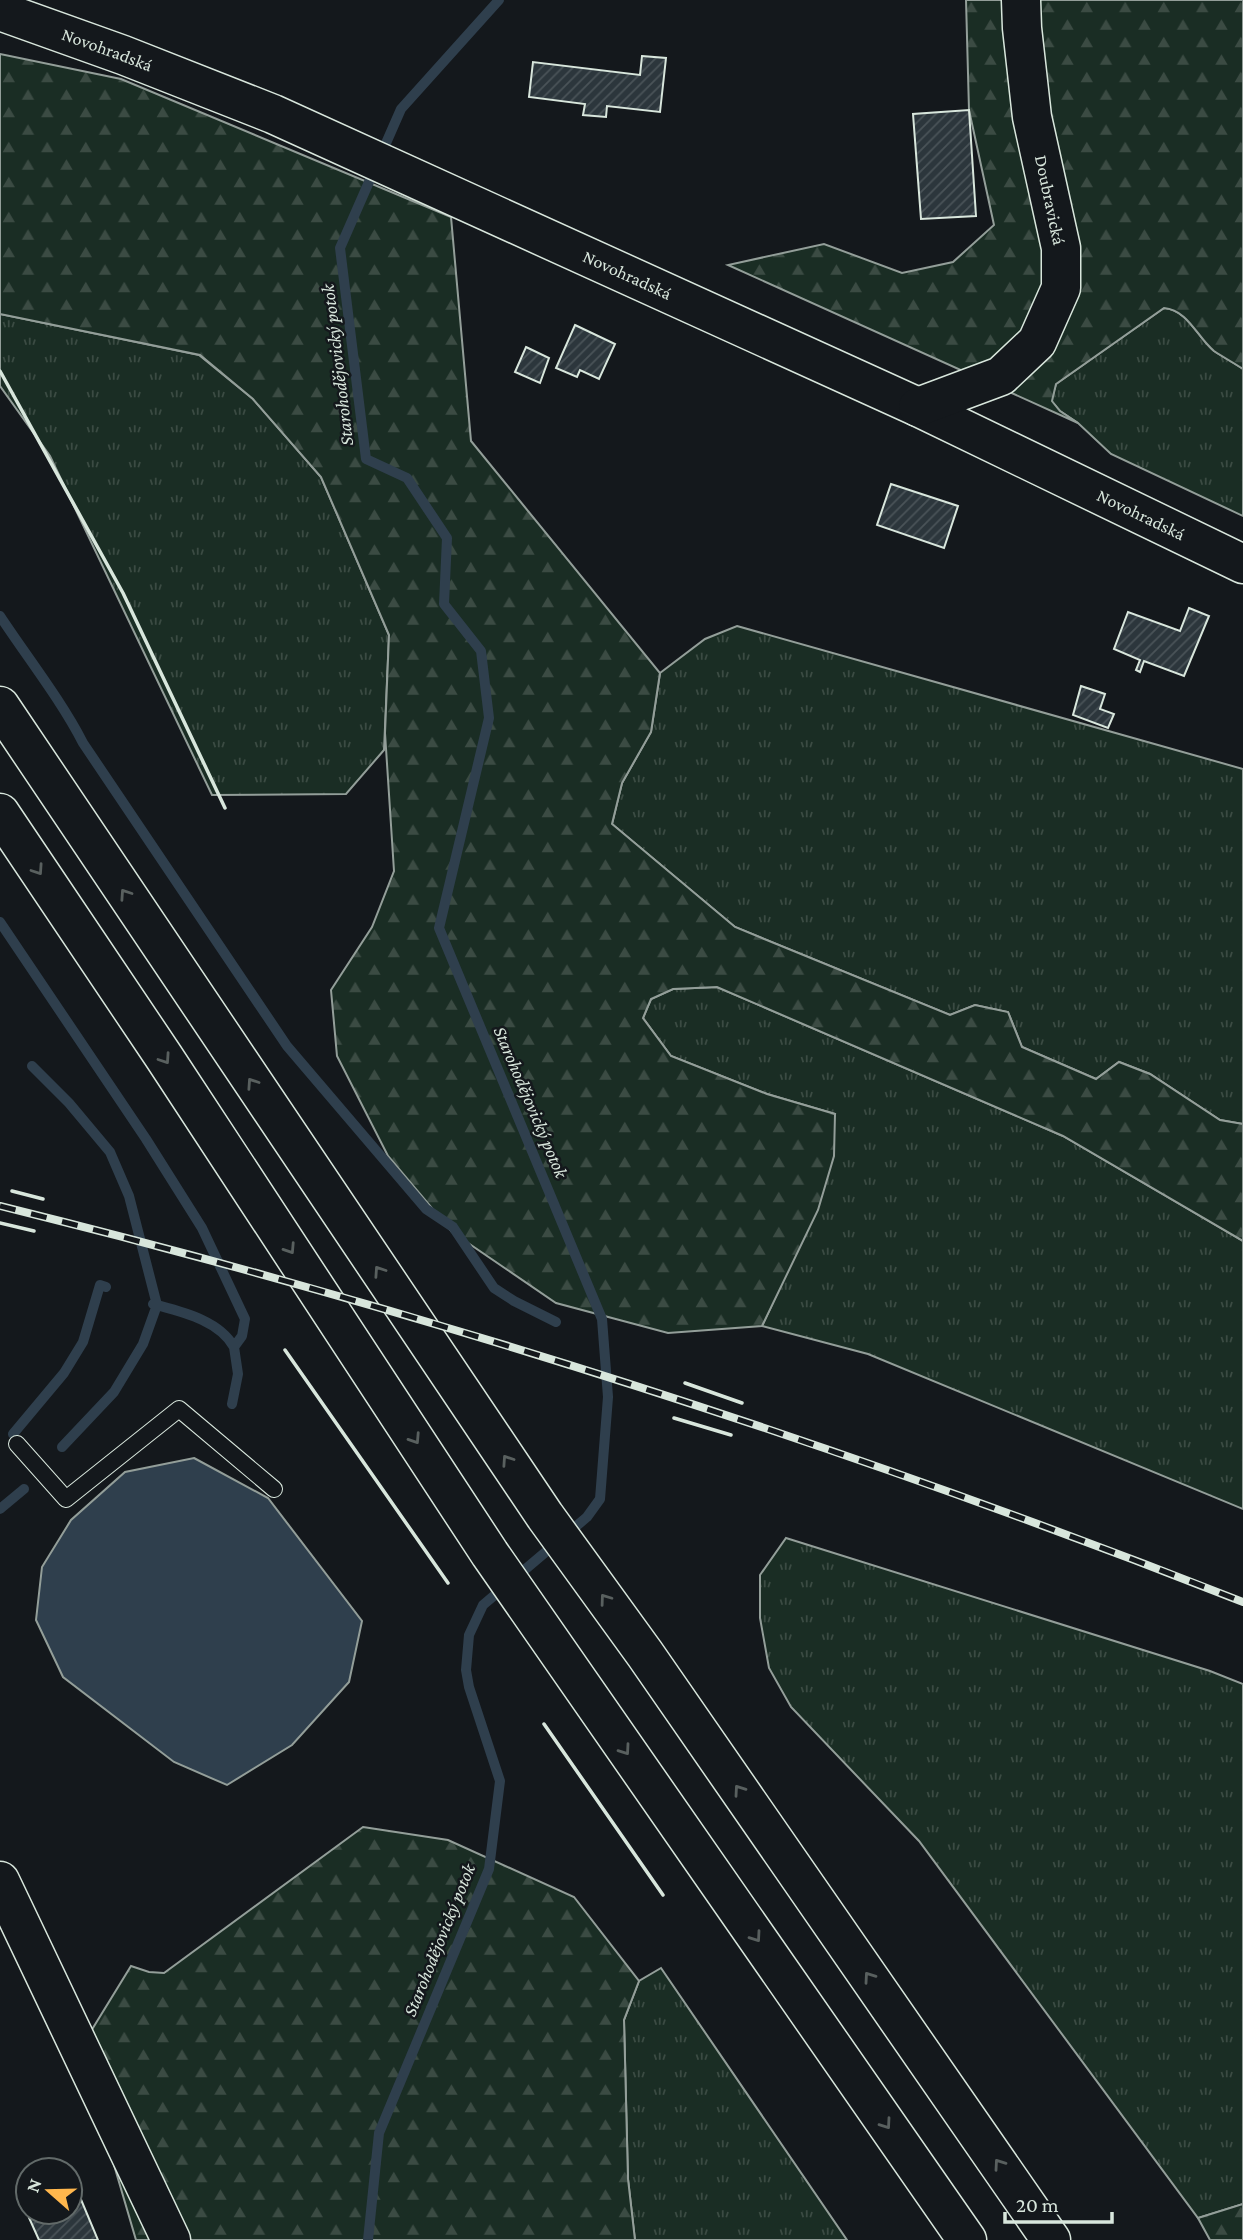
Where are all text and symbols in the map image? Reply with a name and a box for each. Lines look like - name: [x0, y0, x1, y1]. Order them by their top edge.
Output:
- street label: Novohradská: [59, 24, 155, 76]
- street label: Doubravická: [1031, 153, 1069, 247]
- street label: Novohradská: [580, 246, 675, 304]
- water label: Starohodějovický potok: [317, 282, 358, 447]
- street label: Novohradská: [1094, 485, 1188, 544]
- one-way arrow: [30, 862, 42, 875]
- one-way arrow: [121, 888, 134, 901]
- water label: Starohodějovický potok: [489, 1023, 573, 1182]
- one-way arrow: [157, 1051, 169, 1064]
- one-way arrow: [247, 1077, 260, 1090]
- one-way arrow: [282, 1241, 294, 1254]
- one-way arrow: [375, 1266, 387, 1279]
- one-way arrow: [407, 1431, 419, 1444]
- one-way arrow: [503, 1455, 515, 1468]
- one-way arrow: [601, 1594, 613, 1607]
- one-way arrow: [617, 1743, 630, 1756]
- one-way arrow: [735, 1785, 747, 1798]
- water label: Starohodějovický potok: [399, 1860, 480, 2020]
- one-way arrow: [748, 1929, 760, 1942]
- one-way arrow: [865, 1972, 877, 1985]
- one-way arrow: [878, 2116, 890, 2129]
- north arrow: [14, 2156, 84, 2226]
- one-way arrow: [995, 2159, 1007, 2172]
- text: N: [21, 2176, 46, 2195]
- scale bar: [1005, 2180, 1112, 2224]
- text: 20 m: [1016, 2193, 1059, 2217]

